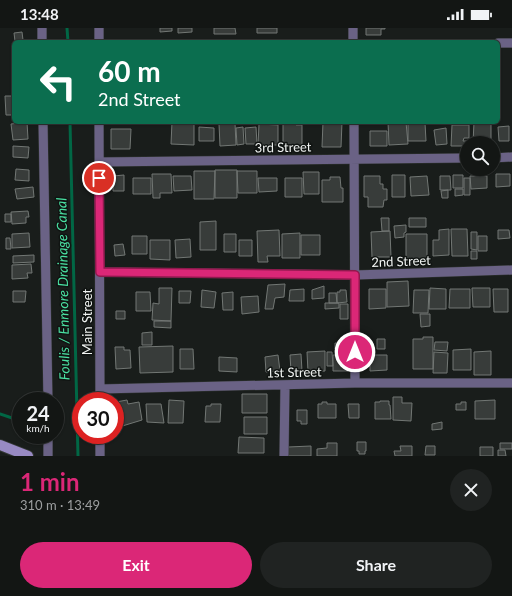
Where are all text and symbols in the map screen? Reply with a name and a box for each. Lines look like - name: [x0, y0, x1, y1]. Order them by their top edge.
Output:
- text: 13:48: [20, 5, 59, 23]
- text: 60 m: [98, 54, 161, 88]
- icon: left: [32, 56, 84, 108]
- text: 2nd Street: [98, 88, 181, 110]
- map controls: [460, 136, 500, 176]
- button: search: [460, 136, 500, 176]
- street label: 3rd Street: [254, 138, 312, 155]
- pin: [82, 161, 116, 195]
- icon: arrive: [88, 167, 110, 189]
- water label: Foulis / Enmore Drainage Canal: [52, 198, 73, 380]
- street label: 2nd Street: [371, 252, 431, 270]
- street label: Main Street: [79, 289, 95, 355]
- position arrow: [334, 331, 376, 373]
- street label: 1st Street: [266, 364, 322, 380]
- speed limit sign: 30: [72, 392, 124, 444]
- text: 24: [26, 401, 50, 425]
- text: km/h: [26, 422, 50, 434]
- text: 1 min: [20, 467, 80, 496]
- button: close: [450, 469, 492, 511]
- text: 310 m · 13:49: [20, 497, 100, 513]
- button: Exit: [20, 542, 252, 588]
- button: Share: [260, 542, 492, 588]

